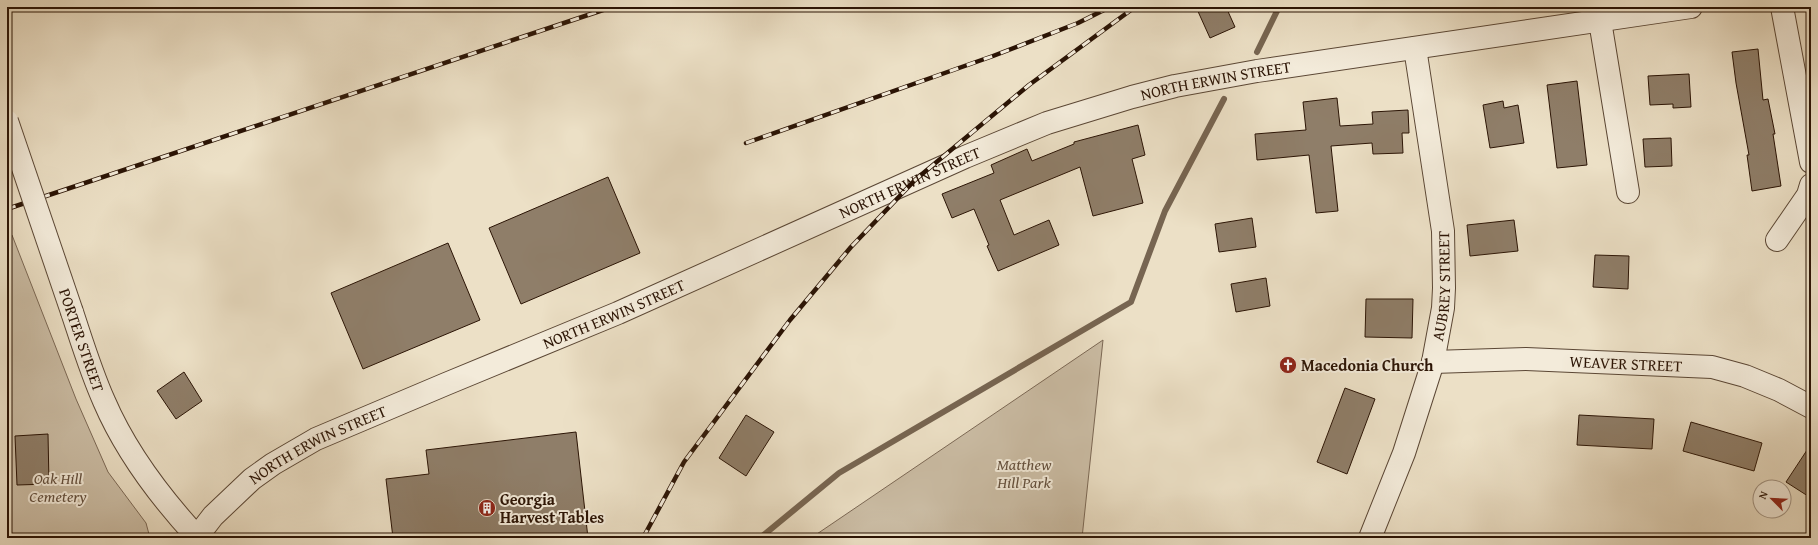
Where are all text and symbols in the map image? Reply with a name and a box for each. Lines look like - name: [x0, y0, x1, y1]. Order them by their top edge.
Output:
- street label: NORTH ERWIN STREET: [1138, 54, 1293, 106]
- street label: NORTH ERWIN STREET: [835, 140, 984, 224]
- street label: AUBREY STREET: [1425, 231, 1456, 343]
- street label: NORTH ERWIN STREET: [539, 273, 689, 355]
- street label: PORTER STREET: [53, 285, 111, 395]
- street label: WEAVER STREET: [1569, 349, 1683, 378]
- place label: Macedonia Church: [1301, 353, 1434, 377]
- church icon: Macedonia Church: [1278, 355, 1298, 375]
- street label: NORTH ERWIN STREET: [243, 399, 390, 490]
- park label: Matthew Hill Park: [996, 452, 1052, 494]
- park label: Oak Hill Cemetery: [29, 466, 87, 508]
- north arrow: [1752, 479, 1792, 519]
- place label: Georgia Harvest Tables: [500, 487, 604, 529]
- text: N: [1754, 488, 1772, 502]
- building icon: Georgia Harvest Tables: [477, 498, 497, 518]

